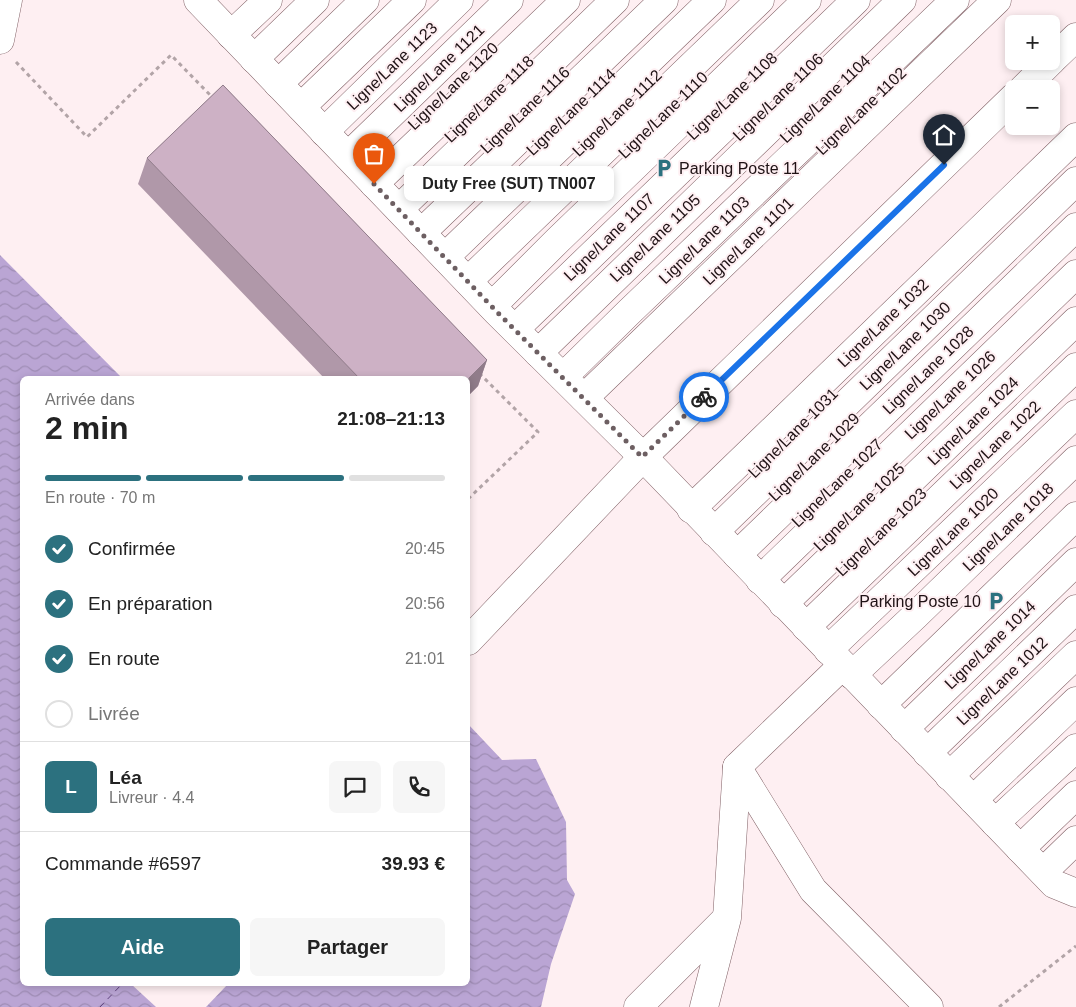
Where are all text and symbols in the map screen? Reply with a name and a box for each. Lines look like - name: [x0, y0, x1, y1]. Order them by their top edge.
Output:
- map controls: [1005, 15, 1060, 135]
- button: +: [1005, 15, 1060, 70]
- street label: Ligne/Lane 1123: [344, 19, 440, 113]
- street label: Ligne/Lane 1121: [391, 21, 487, 115]
- street label: Ligne/Lane 1120: [405, 39, 501, 133]
- street label: Ligne/Lane 1108: [684, 49, 780, 143]
- street label: Ligne/Lane 1106: [730, 50, 826, 144]
- street label: Ligne/Lane 1118: [441, 52, 537, 146]
- street label: Ligne/Lane 1104: [777, 52, 873, 146]
- street label: Ligne/Lane 1116: [477, 63, 573, 157]
- street label: Ligne/Lane 1102: [813, 64, 909, 158]
- street label: Ligne/Lane 1114: [523, 65, 619, 159]
- street label: Ligne/Lane 1112: [569, 66, 665, 160]
- street label: Ligne/Lane 1110: [615, 68, 711, 162]
- button: −: [1005, 80, 1060, 135]
- pin: [923, 114, 965, 165]
- icon: home: [930, 121, 958, 149]
- pin: [353, 133, 395, 184]
- icon: bag: [360, 140, 388, 168]
- parking icon: Parking Poste 11: [653, 157, 675, 179]
- place label: Parking Poste 11: [679, 160, 800, 177]
- callout: Duty Free (SUT) TN007: [404, 166, 614, 202]
- text: Duty Free (SUT) TN007: [422, 175, 596, 192]
- street label: Ligne/Lane 1107: [561, 190, 657, 284]
- street label: Ligne/Lane 1105: [607, 191, 703, 285]
- street label: Ligne/Lane 1103: [656, 193, 752, 287]
- street label: Ligne/Lane 1101: [700, 194, 796, 288]
- street label: Ligne/Lane 1032: [834, 275, 932, 371]
- street label: Ligne/Lane 1030: [856, 298, 954, 394]
- street label: Ligne/Lane 1028: [879, 322, 977, 418]
- street label: Ligne/Lane 1026: [901, 347, 999, 443]
- courier: [679, 372, 729, 422]
- street label: Ligne/Lane 1024: [924, 373, 1022, 469]
- icon: bike: [690, 383, 718, 411]
- street label: Ligne/Lane 1031: [745, 385, 841, 481]
- text: Arrivée dans: [45, 391, 135, 408]
- street label: Ligne/Lane 1022: [946, 397, 1044, 493]
- text: 21:08–21:13: [337, 408, 445, 429]
- street label: Ligne/Lane 1029: [765, 409, 863, 505]
- text: 2 min: [45, 410, 129, 446]
- street label: Ligne/Lane 1027: [788, 435, 886, 531]
- street label: Ligne/Lane 1025: [810, 459, 908, 555]
- street label: Ligne/Lane 1018: [959, 479, 1057, 575]
- street label: Ligne/Lane 1023: [832, 484, 930, 580]
- street label: Ligne/Lane 1020: [904, 484, 1002, 580]
- text: En route · 70 m: [45, 489, 155, 506]
- icon: check: [45, 535, 73, 563]
- text: Confirmée: [88, 538, 176, 559]
- text: 20:45: [405, 540, 445, 557]
- icon: check: [45, 590, 73, 618]
- parking icon: Parking Poste 10: [985, 590, 1007, 612]
- text: En préparation: [88, 593, 213, 614]
- place label: Parking Poste 10: [859, 593, 981, 610]
- text: 20:56: [405, 595, 445, 612]
- street label: Ligne/Lane 1014: [941, 597, 1039, 693]
- street label: Ligne/Lane 1012: [953, 633, 1051, 729]
- icon: check: [45, 645, 73, 673]
- text: En route: [88, 648, 160, 669]
- text: 21:01: [405, 650, 445, 667]
- text: Livrée: [88, 703, 140, 724]
- button: chat: [329, 761, 381, 813]
- button: phone: [393, 761, 445, 813]
- text: Léa: [109, 767, 142, 788]
- text: L: [65, 776, 77, 797]
- text: Livreur · 4.4: [109, 789, 194, 806]
- text: Commande #6597: [45, 853, 201, 874]
- text: 39.93 €: [382, 853, 445, 874]
- button: Aide: [45, 918, 240, 976]
- button: Partager: [250, 918, 445, 976]

